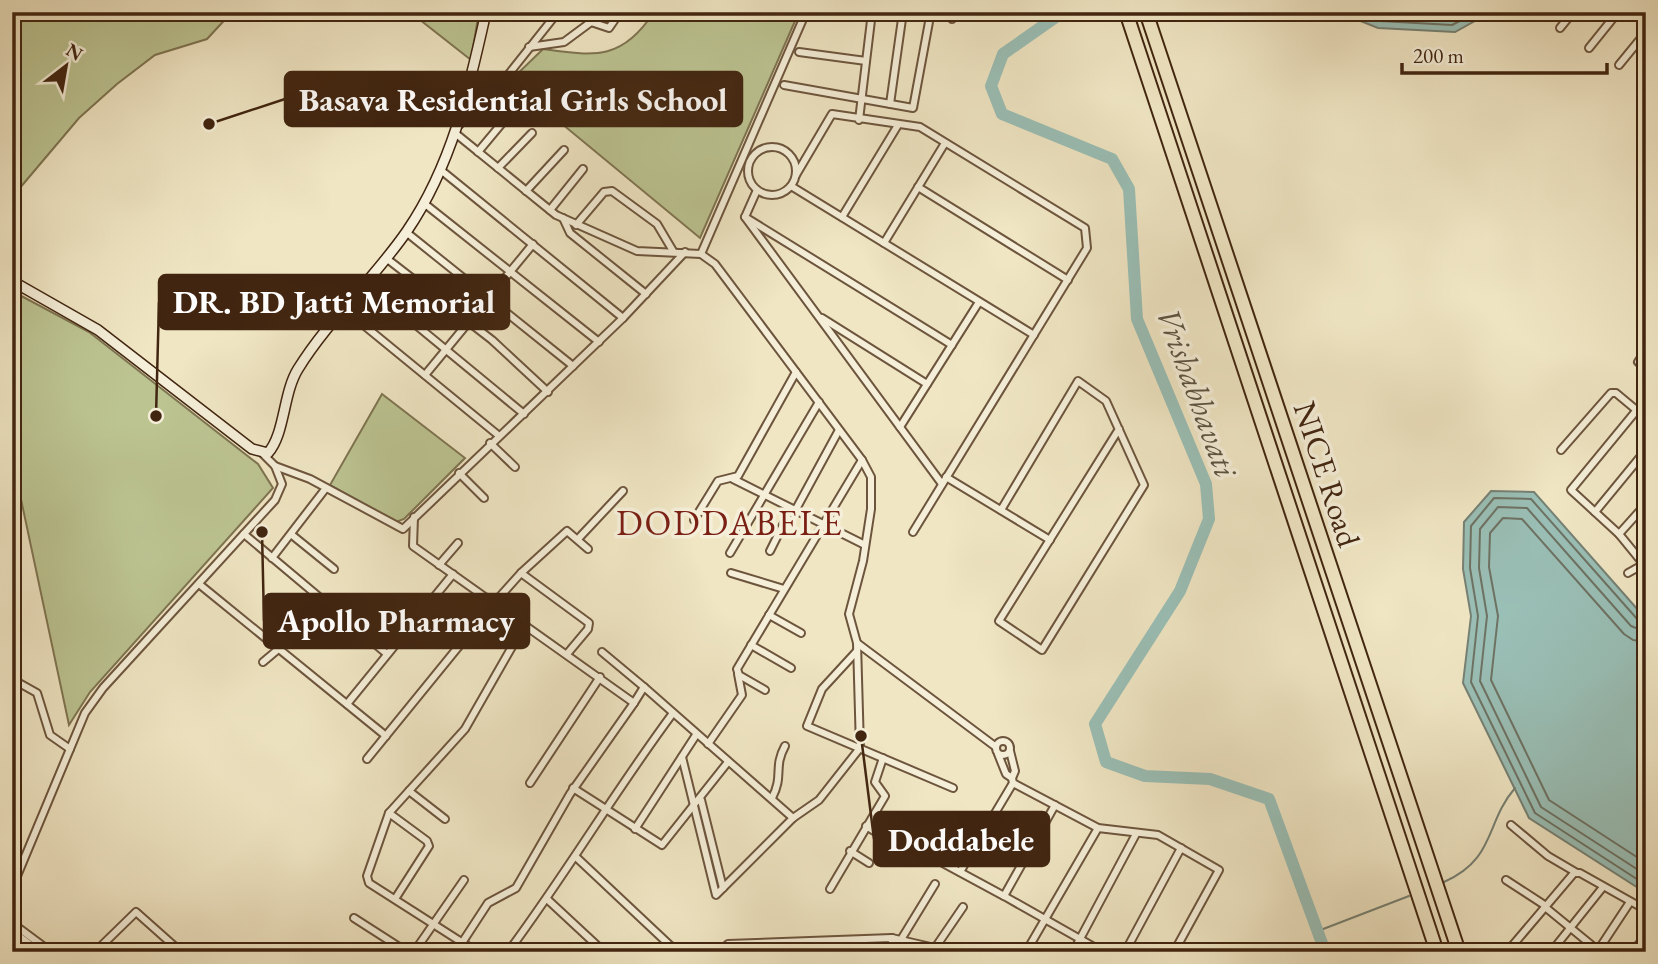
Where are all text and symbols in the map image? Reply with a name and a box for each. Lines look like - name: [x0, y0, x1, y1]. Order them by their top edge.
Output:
- north arrow: [32, 32, 102, 102]
- scale bar: [1402, 32, 1607, 76]
- text: N: [61, 37, 88, 67]
- text: 200 m: [1413, 42, 1464, 69]
- callout: Basava Residential Girls School: [285, 72, 742, 126]
- text: Basava Residential Girls School: [299, 78, 727, 121]
- callout: DR. BD Jatti Memorial: [159, 275, 509, 329]
- text: DR. BD Jatti Memorial: [173, 280, 495, 323]
- water label: Vrishabhavati: [1147, 301, 1249, 484]
- street label: NICE Road: [1284, 396, 1370, 553]
- district label: DODDABELE: [616, 500, 844, 545]
- callout: Apollo Pharmacy: [264, 594, 529, 648]
- text: Apollo Pharmacy: [276, 599, 516, 642]
- callout: Doddabele: [874, 812, 1049, 866]
- text: Doddabele: [888, 818, 1034, 861]

